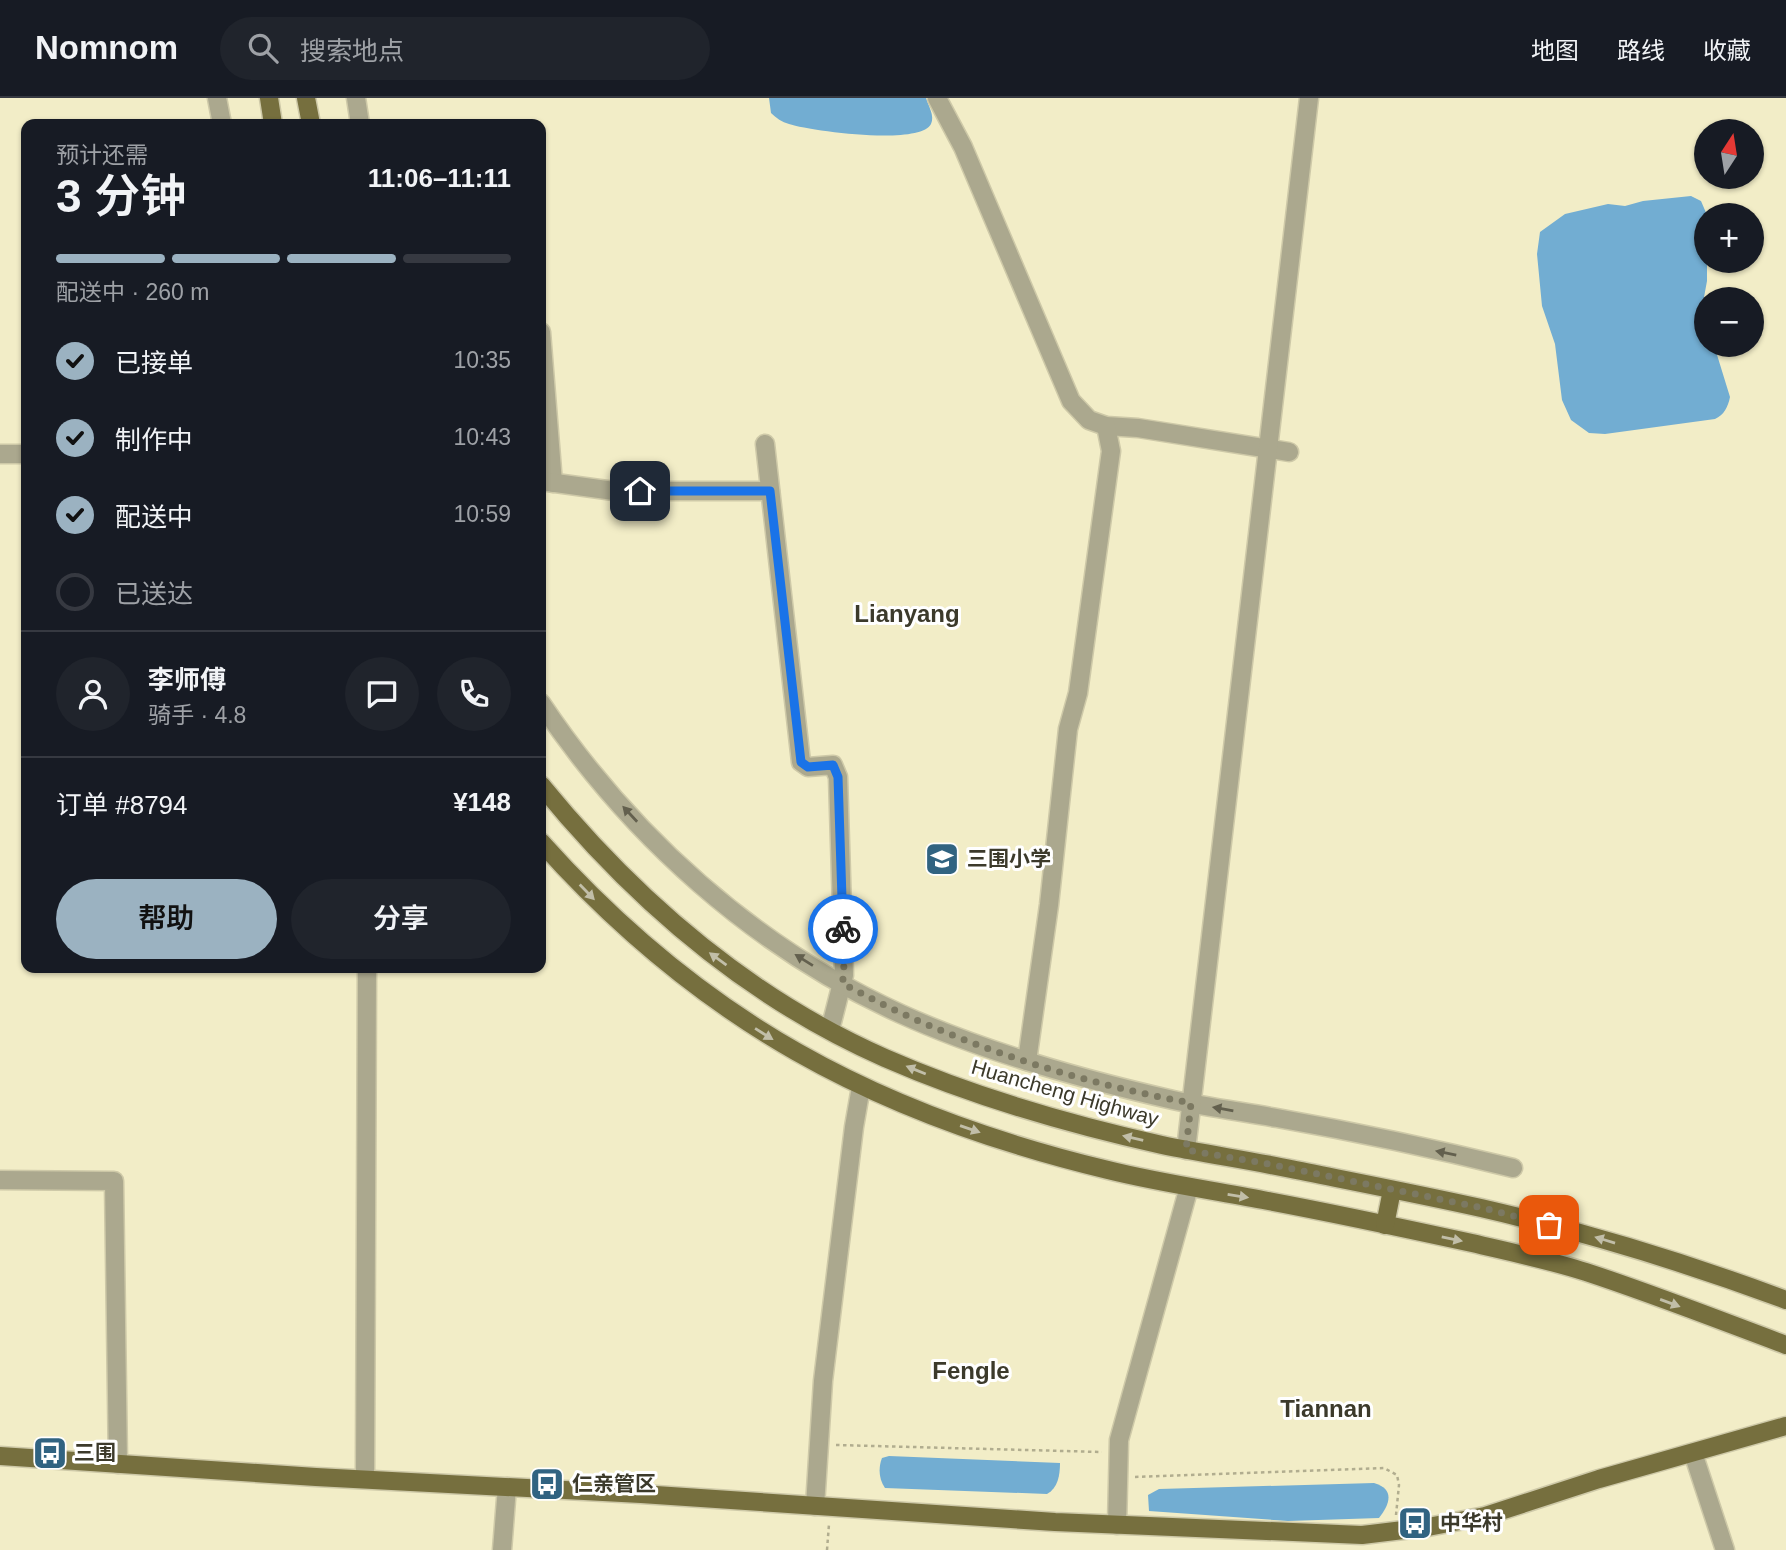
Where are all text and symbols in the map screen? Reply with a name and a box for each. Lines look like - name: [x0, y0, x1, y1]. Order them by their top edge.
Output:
- search box: [220, 17, 710, 80]
- text: Nomnom: [35, 29, 178, 66]
- icon: search: [244, 29, 282, 67]
- text: 搜索地点: [300, 36, 404, 66]
- text: 地图: [1531, 37, 1579, 64]
- text: 路线: [1617, 37, 1665, 64]
- text: 收藏: [1703, 37, 1751, 64]
- north arrow: [1694, 119, 1764, 189]
- map controls: [1694, 119, 1764, 357]
- text: 预计还需: [56, 142, 148, 168]
- text: 11:06–11:11: [368, 163, 511, 193]
- text: 3 分钟: [56, 170, 186, 222]
- button: +: [1694, 203, 1764, 273]
- text: 配送中 · 260 m: [56, 279, 209, 305]
- button: −: [1694, 287, 1764, 357]
- icon: check: [56, 342, 94, 380]
- text: 10:35: [453, 347, 511, 373]
- text: 已接单: [115, 348, 193, 378]
- icon: check: [56, 419, 94, 457]
- text: 10:43: [453, 424, 511, 450]
- text: 制作中: [115, 425, 193, 455]
- pin: [610, 461, 670, 521]
- icon: home: [621, 472, 659, 510]
- icon: check: [56, 496, 94, 534]
- text: 10:59: [453, 501, 511, 527]
- text: 配送中: [115, 502, 193, 532]
- text: 已送达: [115, 579, 193, 609]
- district label: Lianyang: [854, 600, 960, 627]
- button: person: [56, 657, 130, 731]
- button: chat: [345, 657, 419, 731]
- button: phone: [437, 657, 511, 731]
- text: 李师傅: [148, 665, 226, 695]
- text: 骑手 · 4.8: [148, 702, 246, 728]
- text: ¥148: [453, 787, 511, 817]
- text: 订单 #8794: [56, 790, 188, 820]
- one-way arrow: [622, 806, 638, 823]
- school or university icon: 三围小学: [923, 840, 961, 878]
- place label: 三围小学: [967, 847, 1051, 870]
- button: 帮助: [56, 879, 277, 959]
- button: 分享: [291, 879, 511, 959]
- one-way arrow: [579, 883, 595, 900]
- courier: [808, 894, 878, 964]
- icon: bike: [824, 910, 862, 948]
- one-way arrow: [710, 951, 728, 966]
- one-way arrow: [794, 954, 813, 967]
- one-way arrow: [755, 1027, 774, 1040]
- street label: Huancheng Highway: [969, 1055, 1162, 1130]
- one-way arrow: [905, 1065, 926, 1076]
- one-way arrow: [1212, 1103, 1234, 1114]
- one-way arrow: [960, 1124, 981, 1135]
- one-way arrow: [1122, 1133, 1144, 1144]
- one-way arrow: [1435, 1148, 1457, 1159]
- one-way arrow: [1227, 1191, 1249, 1202]
- pin: [1519, 1195, 1579, 1255]
- icon: bag: [1530, 1206, 1568, 1244]
- one-way arrow: [1441, 1234, 1463, 1245]
- one-way arrow: [1594, 1235, 1615, 1245]
- one-way arrow: [1660, 1298, 1681, 1309]
- district label: Fengle: [932, 1357, 1010, 1384]
- district label: Tiannan: [1280, 1395, 1372, 1422]
- bus stop icon: 三围: [31, 1434, 69, 1472]
- place label: 三围: [74, 1441, 116, 1464]
- bus stop icon: 仁亲管区: [528, 1465, 566, 1503]
- place label: 仁亲管区: [572, 1472, 656, 1495]
- bus stop icon: 中华村: [1396, 1504, 1434, 1542]
- place label: 中华村: [1440, 1511, 1503, 1534]

